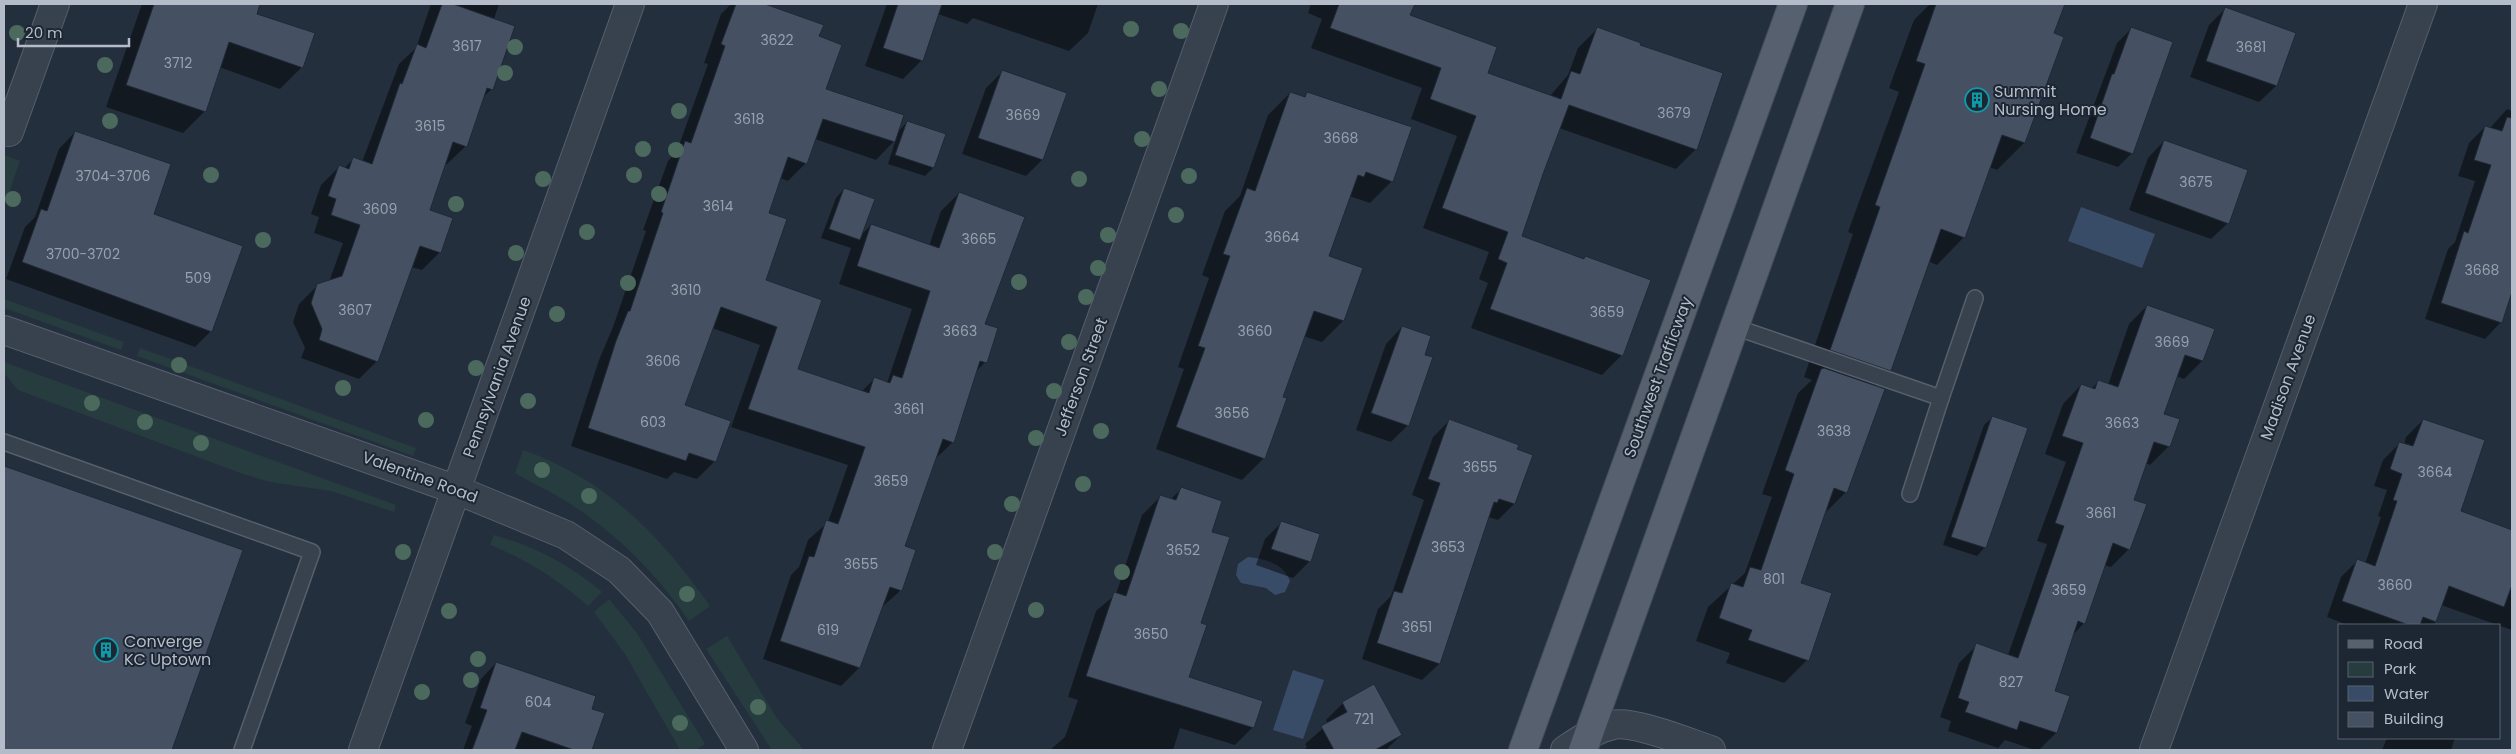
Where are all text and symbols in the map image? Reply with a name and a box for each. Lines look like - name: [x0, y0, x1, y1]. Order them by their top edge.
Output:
- scale bar: [18, 15, 129, 47]
- text: 20 m: [25, 22, 63, 43]
- house number: 3622: [760, 30, 794, 50]
- house number: 3617: [452, 36, 482, 56]
- house number: 3681: [2236, 37, 2266, 57]
- house number: 3712: [164, 53, 192, 73]
- place label: Summit Nursing Home: [1994, 80, 2107, 121]
- building icon: Summit Nursing Home: [1964, 87, 1990, 113]
- house number: 3679: [1657, 103, 1691, 123]
- house number: 3669: [1006, 105, 1040, 125]
- house number: 3618: [734, 109, 764, 129]
- house number: 3615: [415, 116, 445, 136]
- house number: 3668: [1324, 128, 1359, 148]
- house number: 3704-3706: [76, 166, 150, 186]
- house number: 3675: [2179, 172, 2213, 192]
- house number: 3614: [703, 196, 733, 216]
- house number: 3609: [363, 199, 397, 219]
- house number: 3664: [1265, 227, 1300, 247]
- house number: 3665: [962, 229, 996, 249]
- house number: 3700-3702: [46, 244, 120, 264]
- house number: 3668: [2465, 260, 2500, 280]
- house number: 509: [185, 268, 211, 288]
- house number: 3610: [671, 280, 701, 300]
- street label: Pennsylvania Avenue: [457, 293, 537, 461]
- street label: Southwest Trafficway: [1618, 293, 1698, 461]
- house number: 3607: [338, 300, 372, 320]
- house number: 3659: [1590, 302, 1624, 322]
- street label: Madison Avenue: [2255, 311, 2321, 443]
- street label: Jefferson Street: [1049, 314, 1113, 440]
- house number: 3663: [943, 321, 977, 341]
- house number: 3660: [1238, 321, 1272, 341]
- house number: 3669: [2155, 332, 2189, 352]
- house number: 3606: [646, 351, 681, 371]
- house number: 3661: [894, 399, 924, 419]
- house number: 3656: [1215, 403, 1250, 423]
- house number: 603: [640, 412, 666, 432]
- house number: 3663: [2105, 413, 2139, 433]
- house number: 3638: [1817, 421, 1851, 441]
- street label: Valentine Road: [359, 445, 481, 509]
- house number: 3655: [1463, 457, 1497, 477]
- house number: 3664: [2418, 462, 2453, 482]
- house number: 3659: [874, 471, 908, 491]
- house number: 3661: [2086, 503, 2116, 523]
- house number: 3653: [1431, 537, 1465, 557]
- house number: 3652: [1166, 540, 1200, 560]
- house number: 3655: [844, 554, 878, 574]
- house number: 801: [1763, 569, 1785, 589]
- house number: 3660: [2378, 575, 2412, 595]
- house number: 3659: [2052, 580, 2086, 600]
- house number: 3651: [1402, 617, 1432, 637]
- house number: 619: [817, 620, 839, 640]
- house number: 3650: [1134, 624, 1168, 644]
- legend: [2338, 624, 2501, 739]
- place label: Converge KC Uptown: [124, 630, 211, 671]
- text: Road: [2384, 633, 2423, 654]
- building icon: Converge KC Uptown: [93, 637, 119, 663]
- text: Park: [2384, 658, 2416, 679]
- house number: 827: [1999, 672, 2024, 692]
- text: Water: [2384, 683, 2430, 704]
- house number: 604: [525, 692, 551, 712]
- text: Building: [2384, 708, 2444, 729]
- house number: 721: [1354, 709, 1374, 729]

